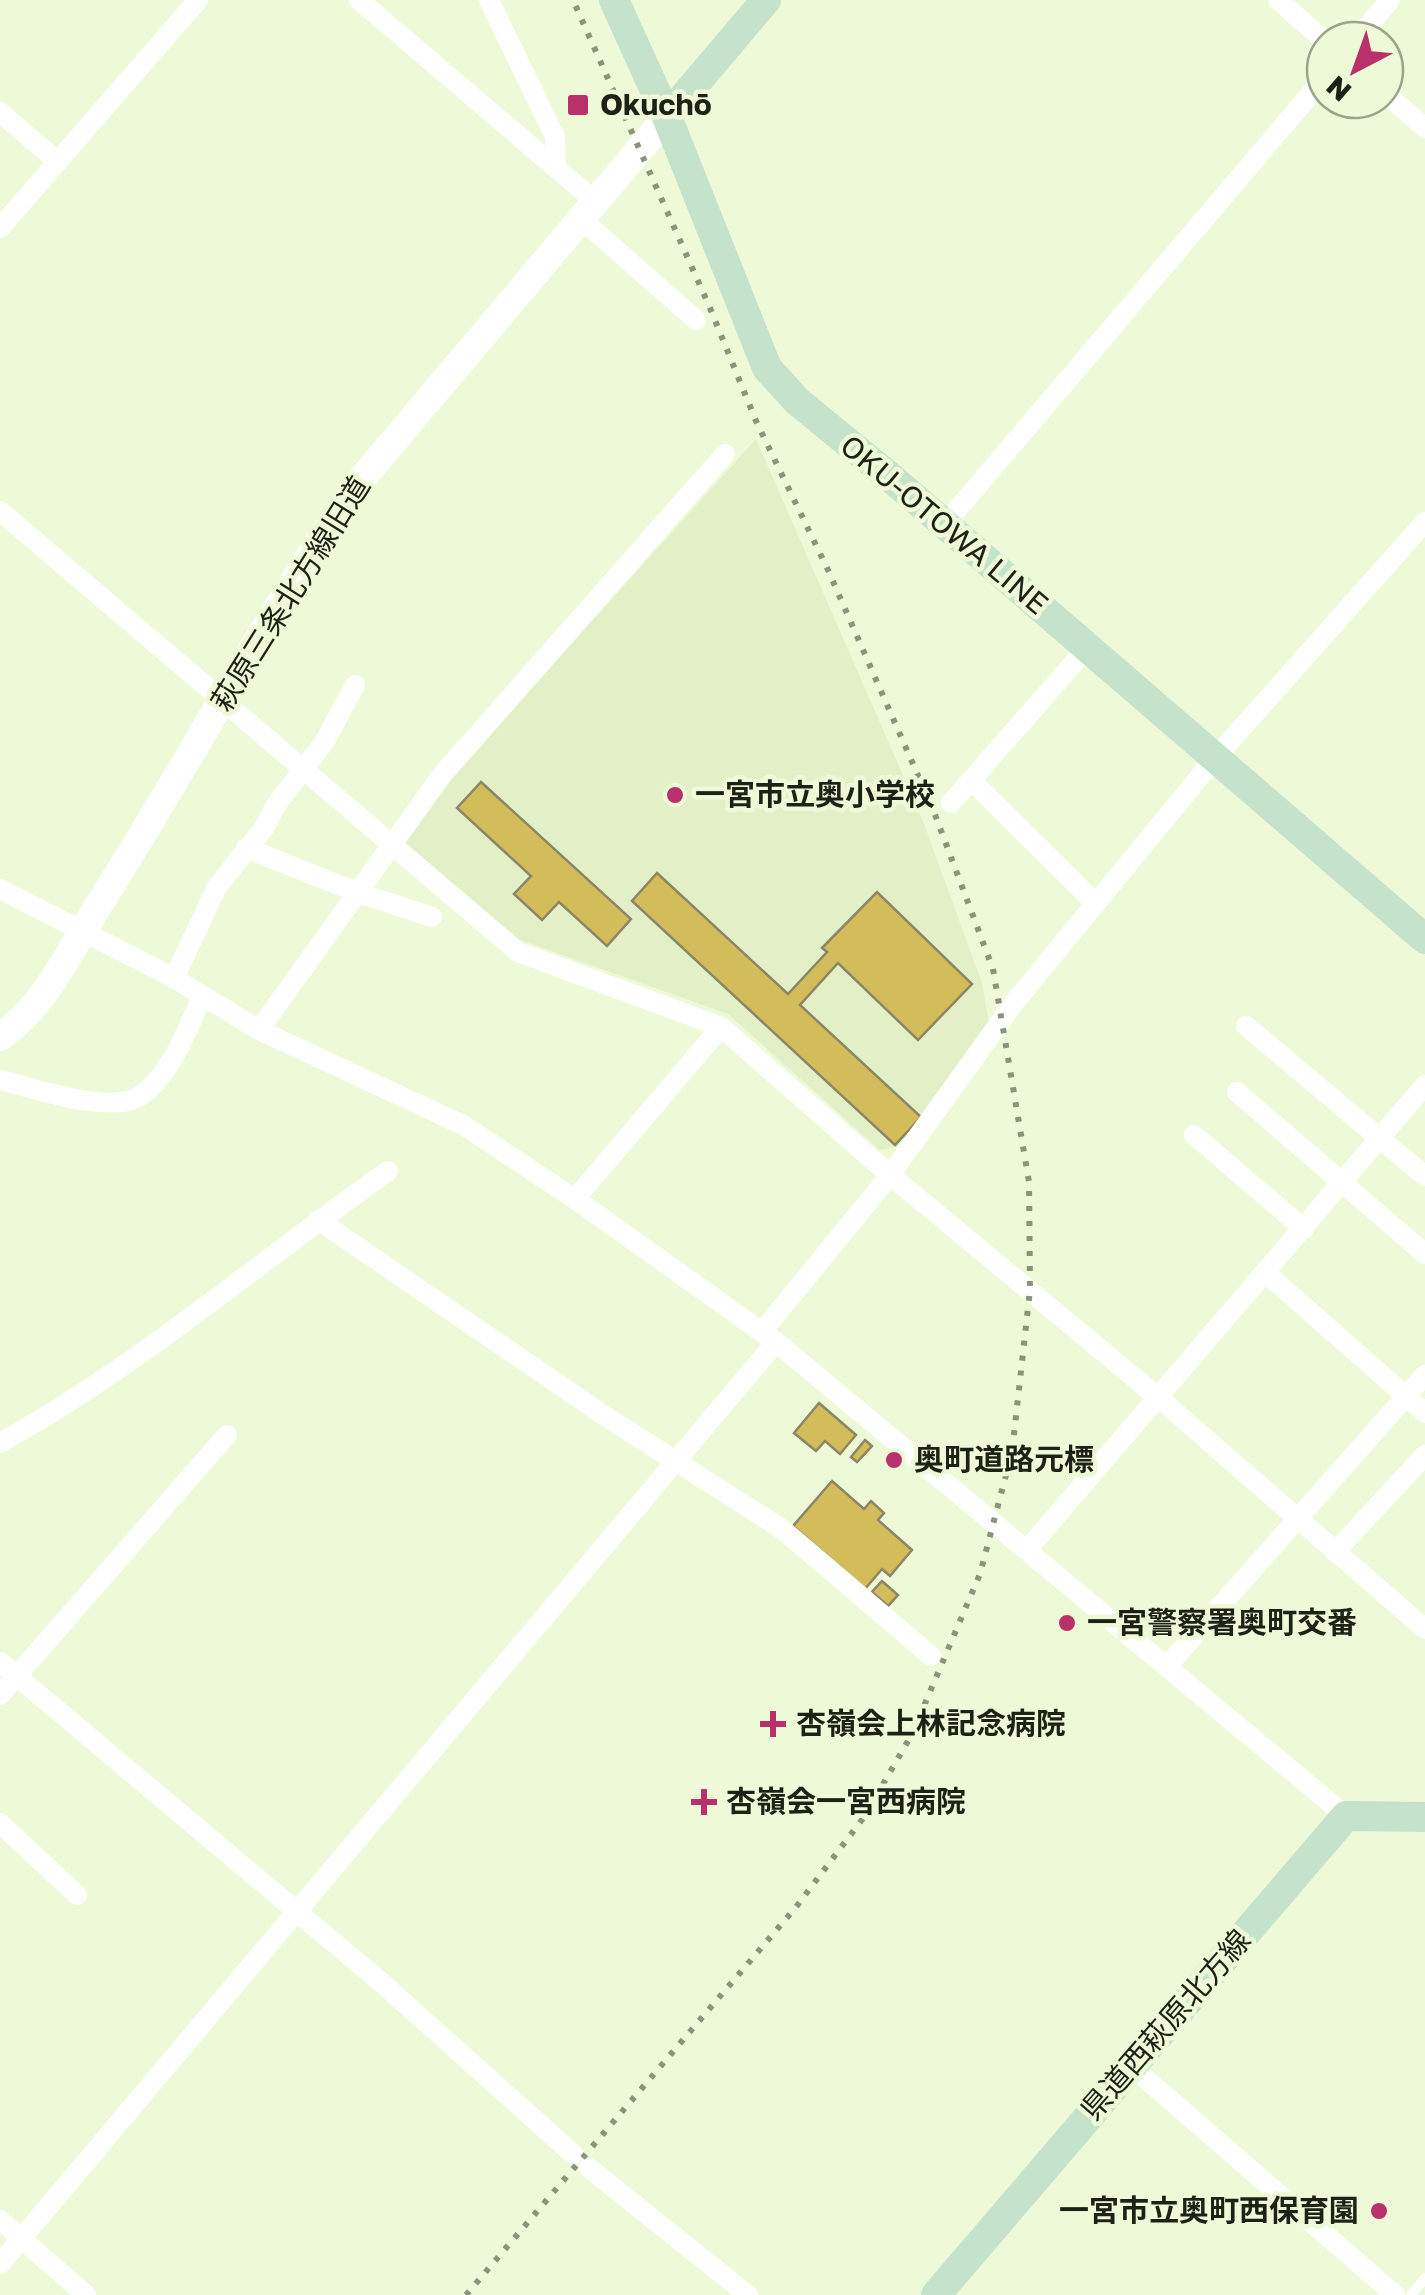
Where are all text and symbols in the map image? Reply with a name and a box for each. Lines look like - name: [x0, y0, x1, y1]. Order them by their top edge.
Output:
- north arrow: [1305, 20, 1405, 120]
- text: N: [1319, 70, 1357, 109]
- place label: Okuchō: [600, 86, 712, 122]
- marker: Okuchō: [565, 92, 591, 118]
- street label: OKU-OTOWA LINE: [834, 427, 1056, 622]
- street label: 萩原三条北方線旧道: [203, 469, 377, 717]
- place label: 一宮市立奥小学校: [695, 776, 935, 812]
- marker: 一宮市立奥小学校: [664, 784, 686, 806]
- place label: 奥町道路元標: [914, 1441, 1094, 1477]
- marker: 奥町道路元標: [883, 1449, 905, 1471]
- place label: 一宮警察署奥町交番: [1087, 1604, 1357, 1640]
- marker: 一宮警察署奥町交番: [1056, 1612, 1078, 1634]
- place label: 杏嶺会上林記念病院: [796, 1705, 1066, 1741]
- marker: 杏嶺会上林記念病院: [760, 1711, 786, 1737]
- place label: 杏嶺会一宮西病院: [726, 1783, 966, 1819]
- marker: 杏嶺会一宮西病院: [691, 1789, 717, 1815]
- street label: 県道西萩原北方線: [1073, 1922, 1258, 2127]
- place label: 一宮市立奥町西保育園: [1059, 2192, 1359, 2228]
- marker: 一宮市立奥町西保育園: [1368, 2200, 1390, 2222]

